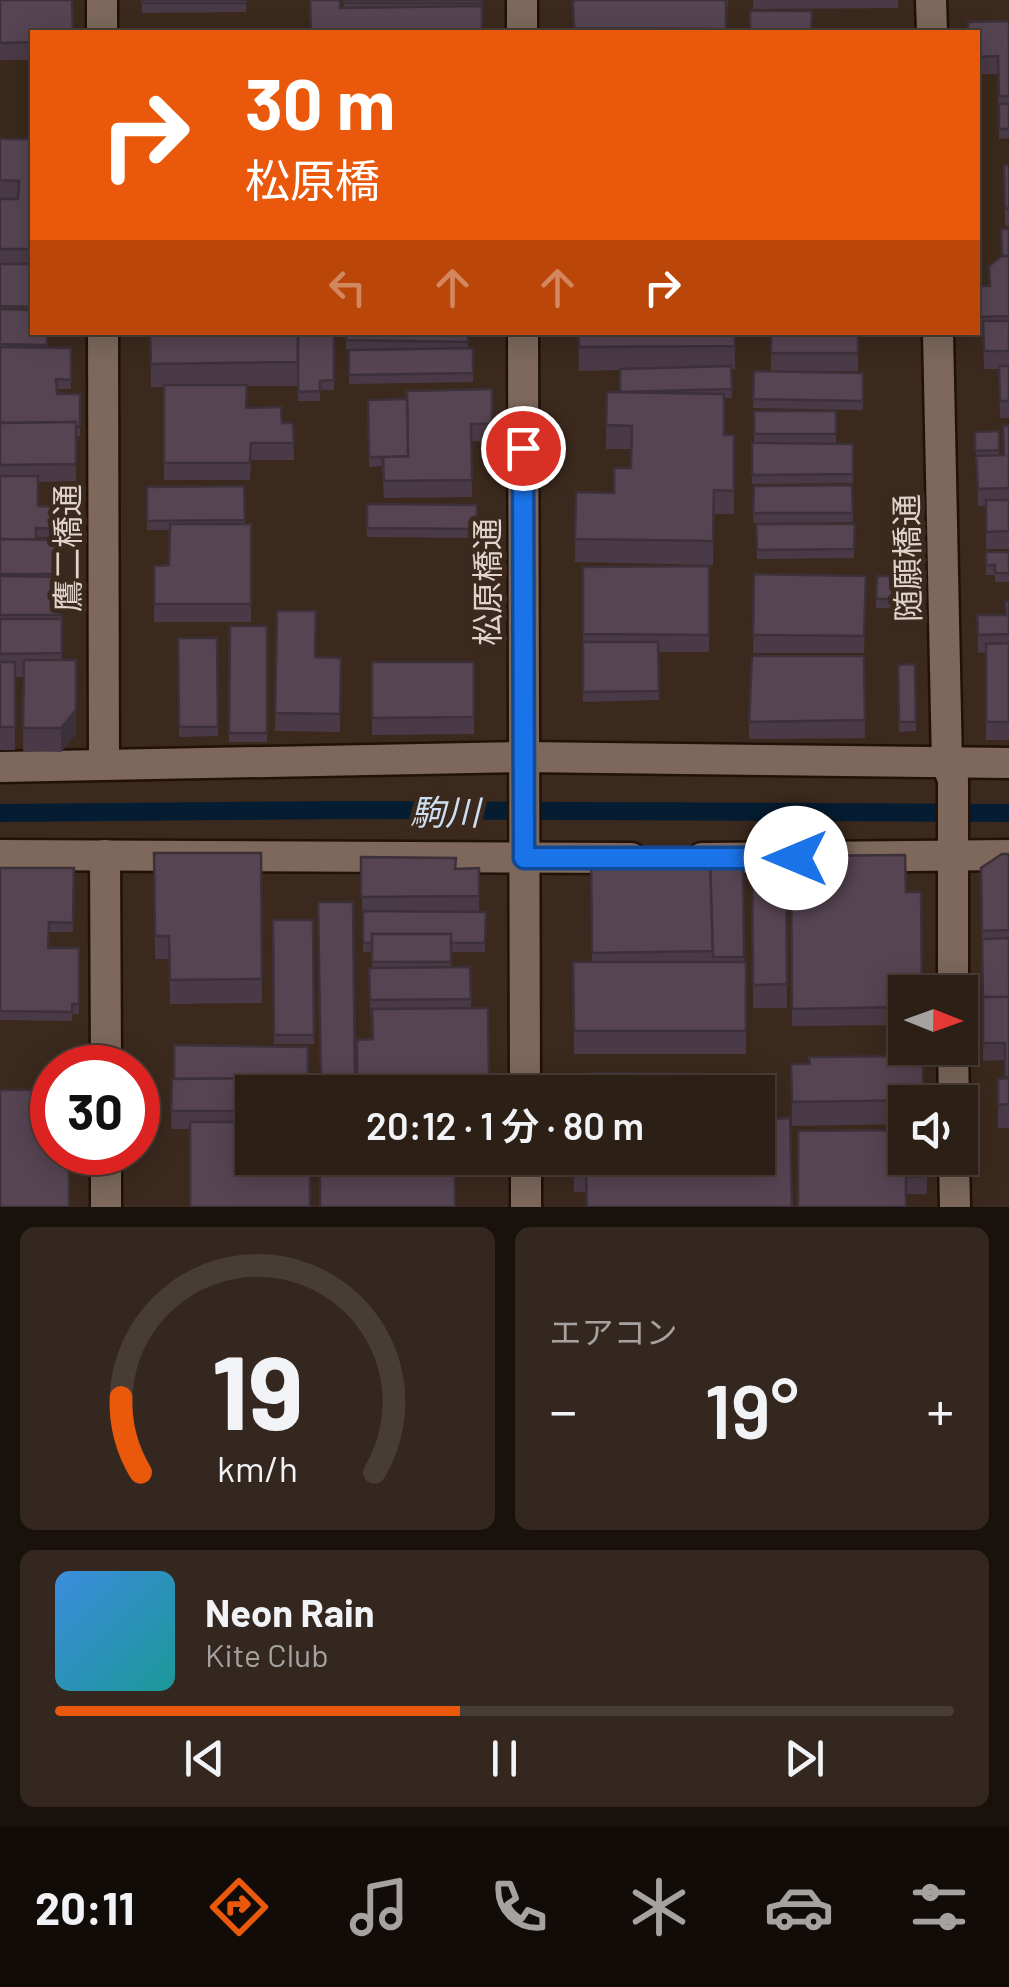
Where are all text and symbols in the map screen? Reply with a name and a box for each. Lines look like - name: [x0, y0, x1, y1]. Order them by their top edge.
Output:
- text: 30 m: [245, 60, 395, 144]
- icon: right: [80, 70, 210, 200]
- text: 松原橋: [245, 152, 380, 206]
- icon: left: [320, 260, 375, 315]
- icon: ahead: [425, 260, 480, 315]
- icon: ahead: [530, 260, 585, 315]
- icon: right: [635, 260, 690, 315]
- pin: [481, 406, 566, 491]
- icon: arrive: [496, 421, 551, 476]
- street label: 鷹二橋通: [47, 484, 85, 612]
- street label: 随願橋通: [886, 494, 926, 622]
- street label: 松原橋通: [467, 518, 505, 646]
- water label: 駒川: [410, 790, 484, 832]
- position arrow: [744, 806, 848, 910]
- north arrow: [888, 975, 978, 1065]
- map controls: [888, 975, 978, 1175]
- speed limit sign: 30: [30, 1045, 160, 1175]
- button: sound: [888, 1085, 978, 1175]
- text: 20:12 · 1 分 · 80 m: [366, 1102, 644, 1148]
- text: エアコン: [550, 1312, 678, 1350]
- text: 19: [211, 1326, 303, 1451]
- text: 19°: [705, 1364, 799, 1454]
- text: −: [550, 1376, 577, 1442]
- text: +: [926, 1376, 954, 1442]
- text: km/h: [217, 1446, 298, 1489]
- text: Neon Rain: [205, 1589, 374, 1635]
- text: Kite Club: [205, 1635, 329, 1673]
- icon: previous: [177, 1731, 232, 1786]
- icon: pause: [477, 1731, 532, 1786]
- icon: next: [777, 1731, 832, 1786]
- icon: directions: [204, 1872, 274, 1942]
- icon: music: [344, 1872, 414, 1942]
- icon: phone: [484, 1872, 554, 1942]
- icon: climate: [624, 1872, 694, 1942]
- icon: car: [764, 1872, 834, 1942]
- icon: filters: [904, 1872, 974, 1942]
- text: 20:11: [35, 1880, 134, 1934]

